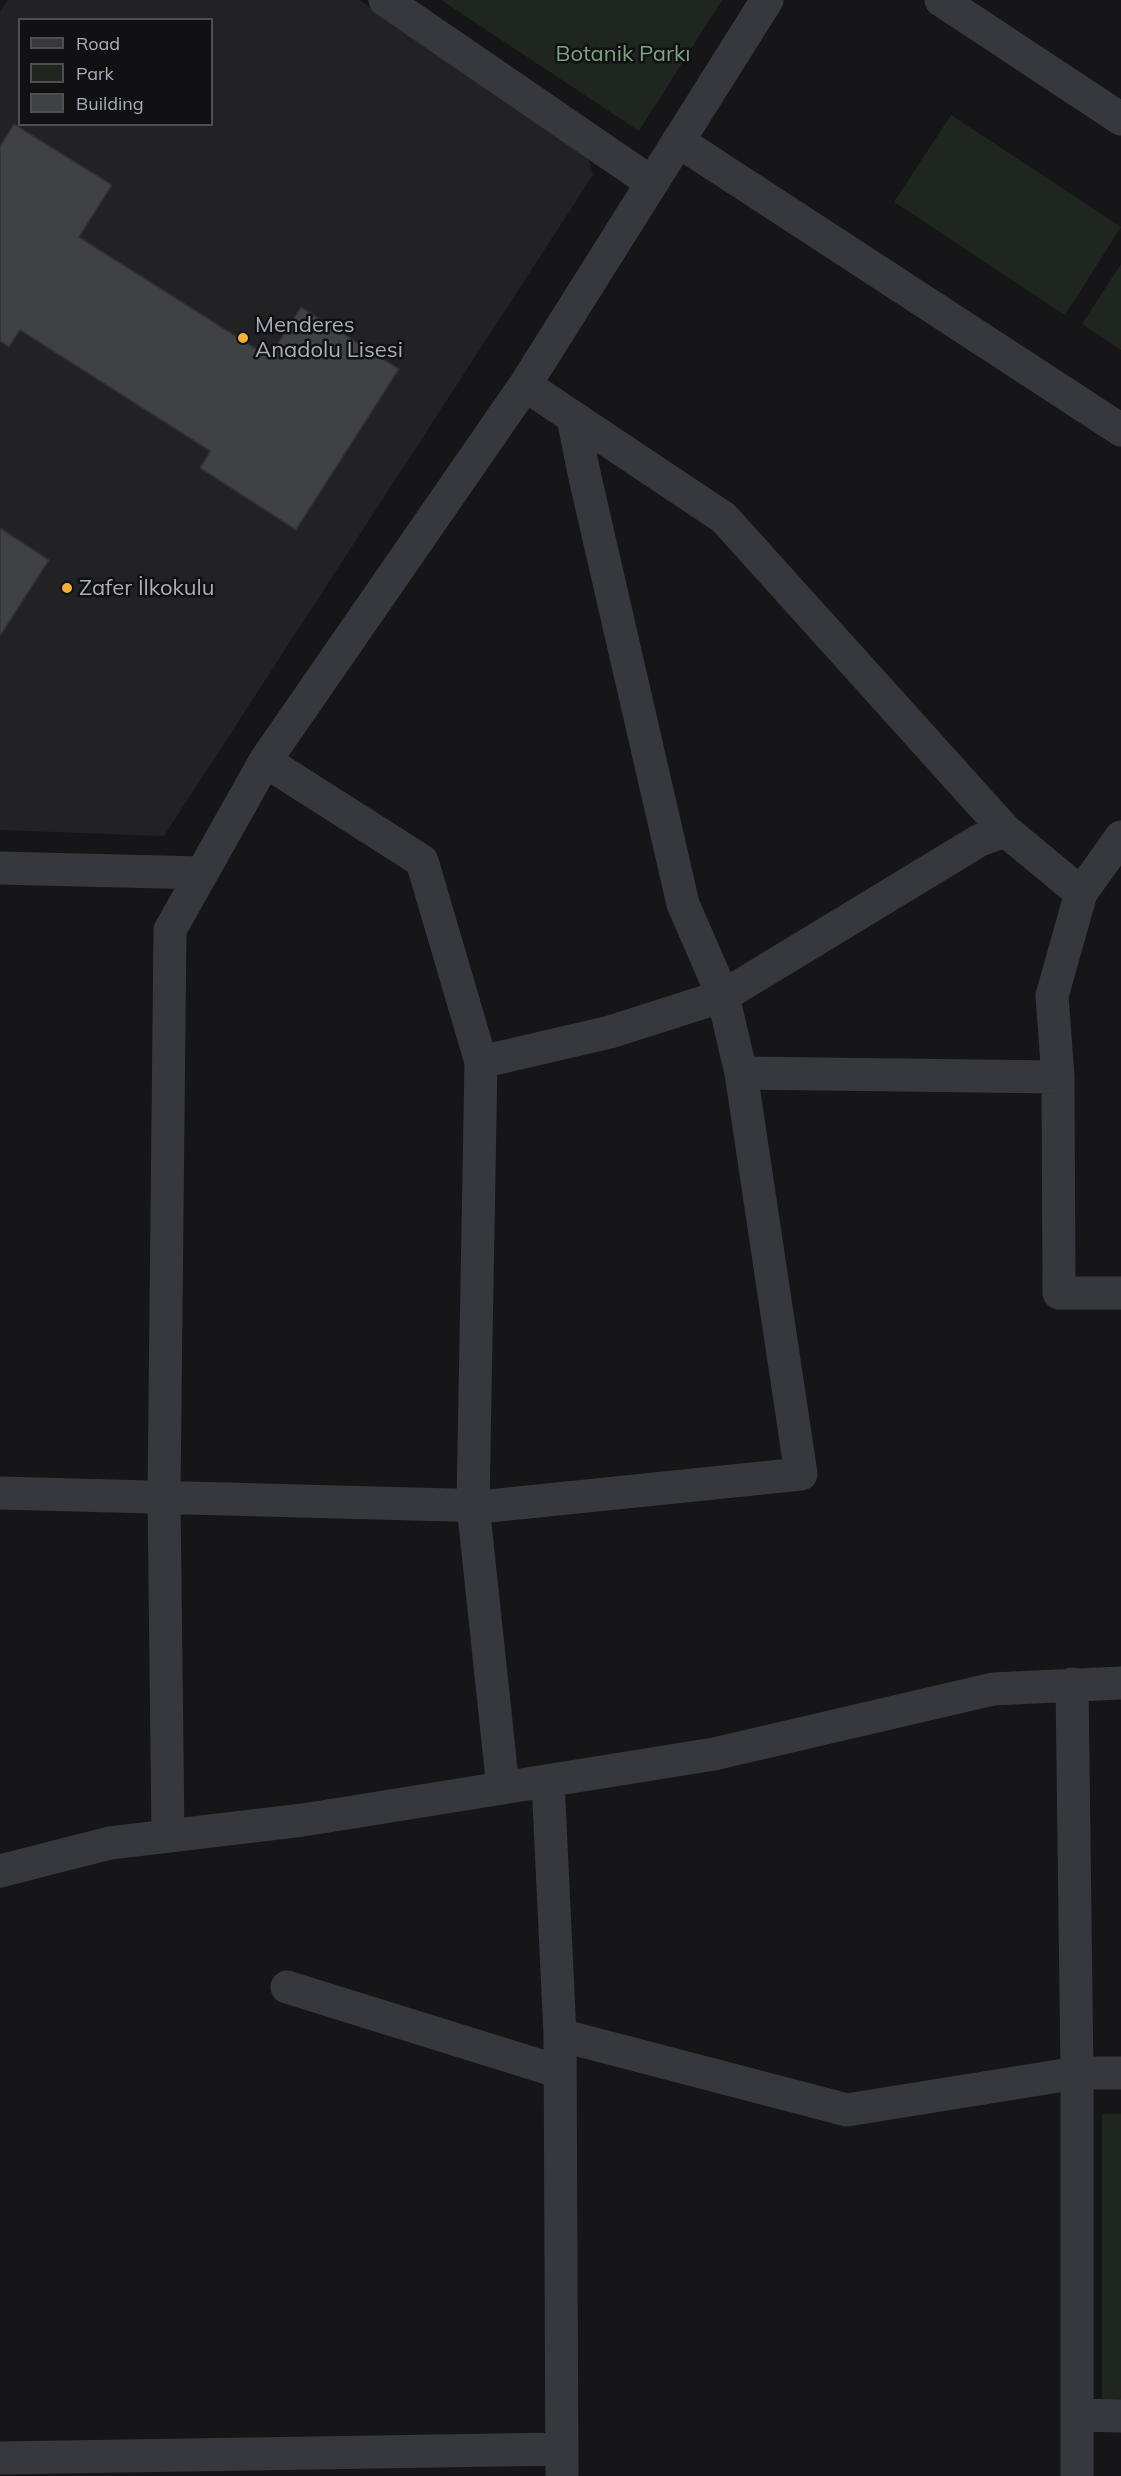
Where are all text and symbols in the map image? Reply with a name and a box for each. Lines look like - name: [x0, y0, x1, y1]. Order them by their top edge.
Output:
- legend: [18, 18, 213, 126]
- text: Road: [76, 32, 120, 55]
- park label: Botanik Parkı: [555, 41, 691, 67]
- text: Park: [76, 62, 114, 85]
- text: Building: [76, 92, 144, 115]
- place label: Menderes Anadolu Lisesi: [255, 312, 403, 364]
- marker: Menderes Anadolu Lisesi: [236, 331, 250, 345]
- place label: Zafer İlkokulu: [79, 575, 214, 601]
- marker: Zafer İlkokulu: [60, 581, 74, 595]

